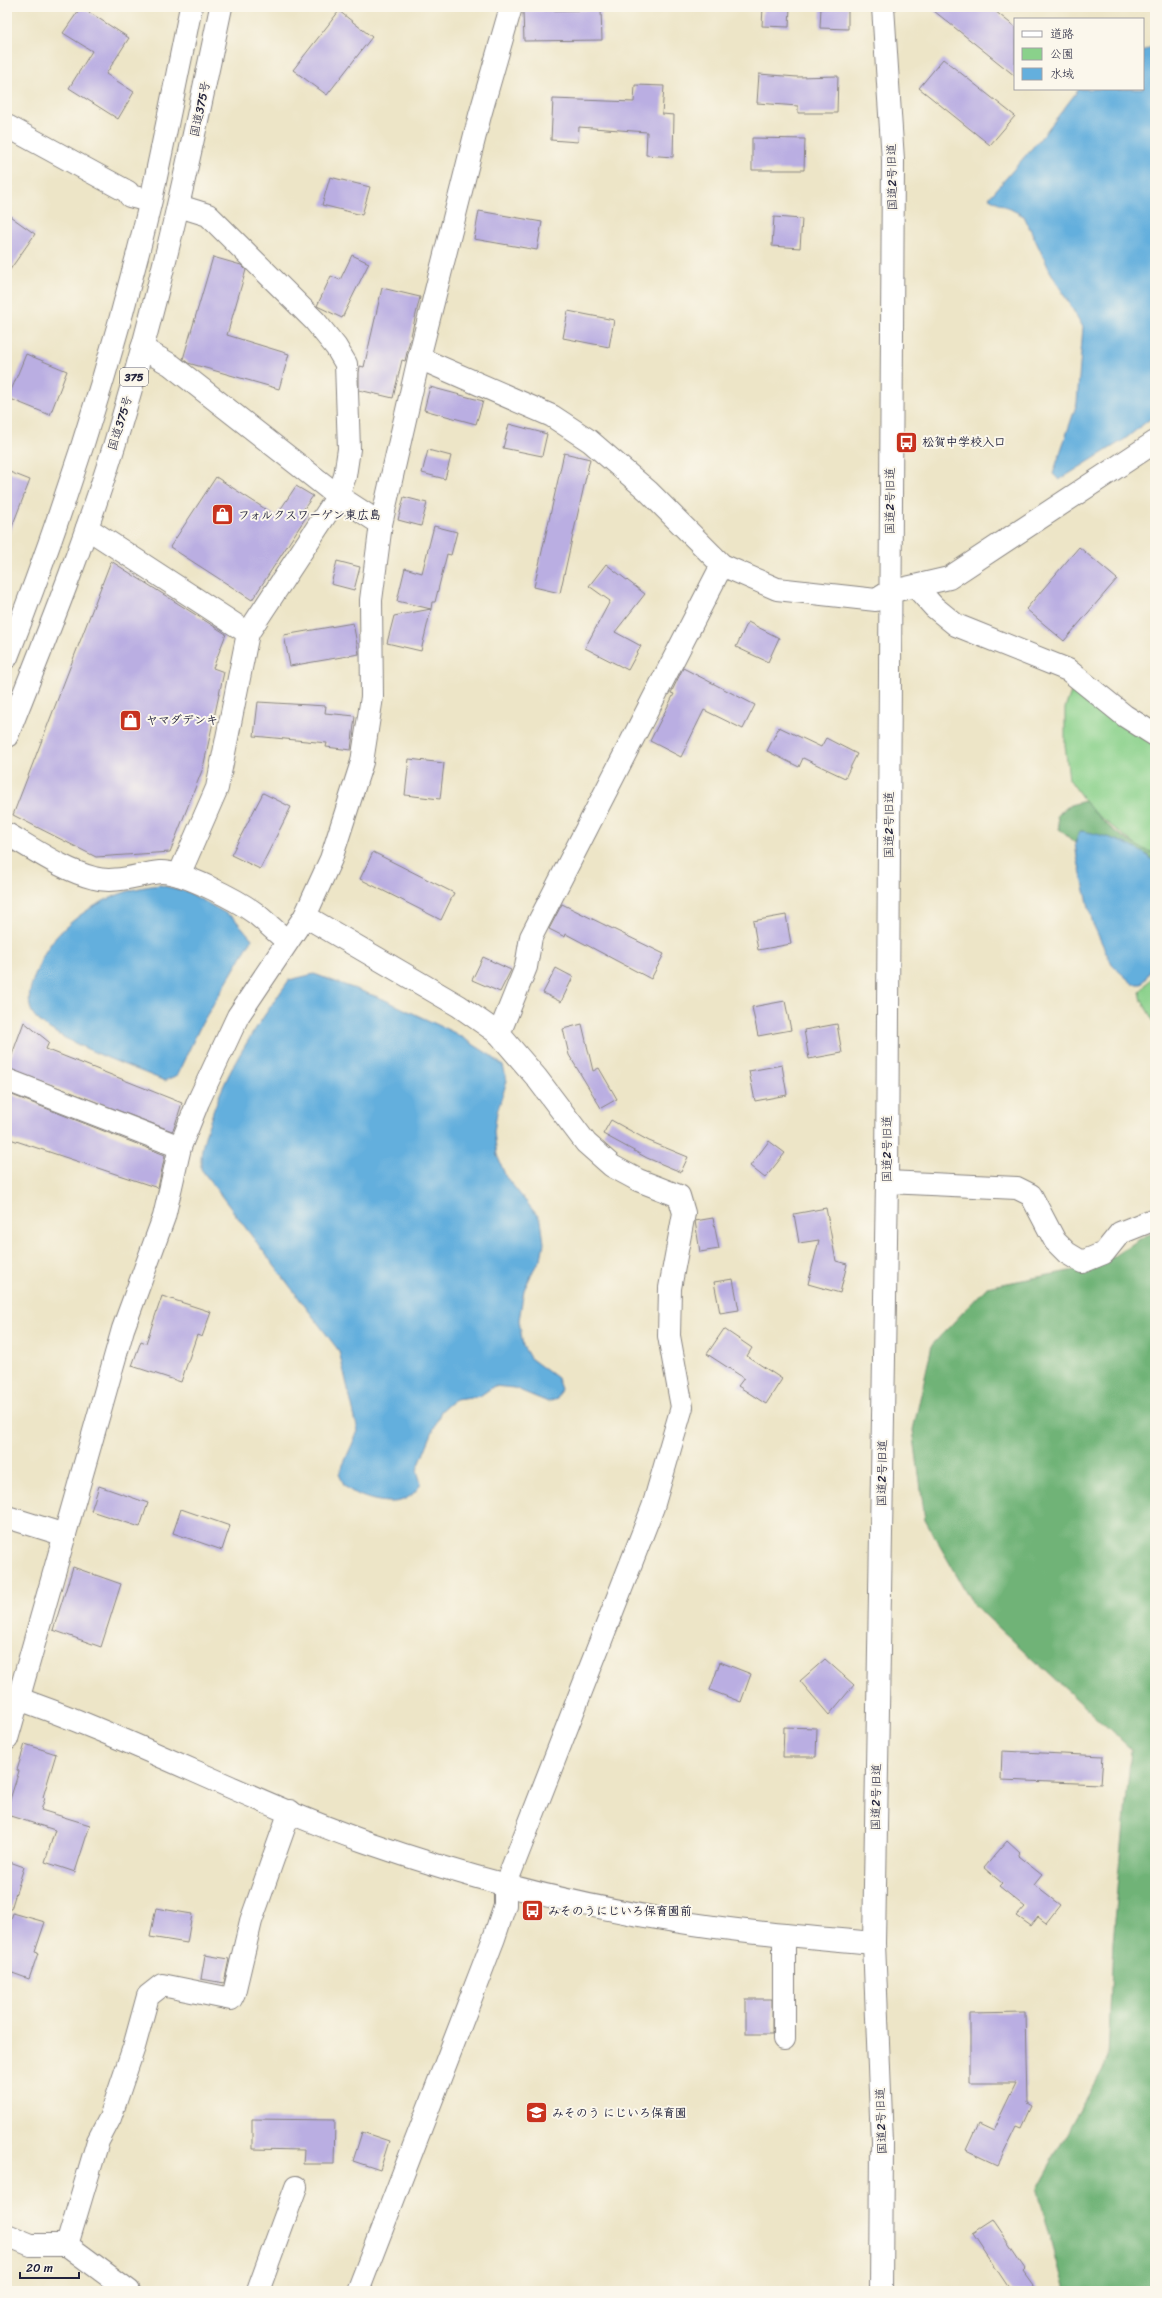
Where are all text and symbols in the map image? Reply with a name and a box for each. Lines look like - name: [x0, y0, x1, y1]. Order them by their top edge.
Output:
- legend: [1014, 18, 1144, 90]
- text: 道路: [1050, 23, 1074, 45]
- text: 公園: [1050, 43, 1074, 65]
- text: 水域: [1050, 63, 1074, 85]
- street label: 国道375号: [183, 79, 217, 139]
- street label: 国道2号旧道: [880, 143, 904, 211]
- road number: 375: [120, 368, 148, 386]
- street label: 国道375号: [101, 393, 139, 453]
- bus stop icon: 松賀中学校入口: [894, 429, 920, 455]
- place label: 松賀中学校入口: [922, 431, 1006, 453]
- street label: 国道2号旧道: [879, 468, 901, 534]
- shop icon: フォルクスワーゲン東広島: [209, 502, 235, 528]
- place label: フォルクスワーゲン東広島: [238, 504, 381, 526]
- shop icon: ヤマダデンキ: [118, 707, 144, 733]
- place label: ヤマダデンキ: [146, 709, 218, 731]
- street label: 国道2号旧道: [878, 792, 900, 858]
- street label: 国道2号旧道: [876, 1116, 898, 1182]
- street label: 国道2号旧道: [870, 1439, 894, 1507]
- street label: 国道2号旧道: [864, 1763, 888, 1831]
- bus stop icon: みそのうにじいろ保育園前: [520, 1898, 546, 1924]
- place label: みそのうにじいろ保育園前: [548, 1900, 692, 1922]
- street label: 国道2号旧道: [869, 2087, 893, 2155]
- school or university icon: みそのう にじいろ保育園: [524, 2100, 550, 2126]
- place label: みそのう にじいろ保育園: [552, 2102, 687, 2124]
- scale bar: [20, 2254, 79, 2280]
- text: 20 m: [26, 2257, 53, 2279]

